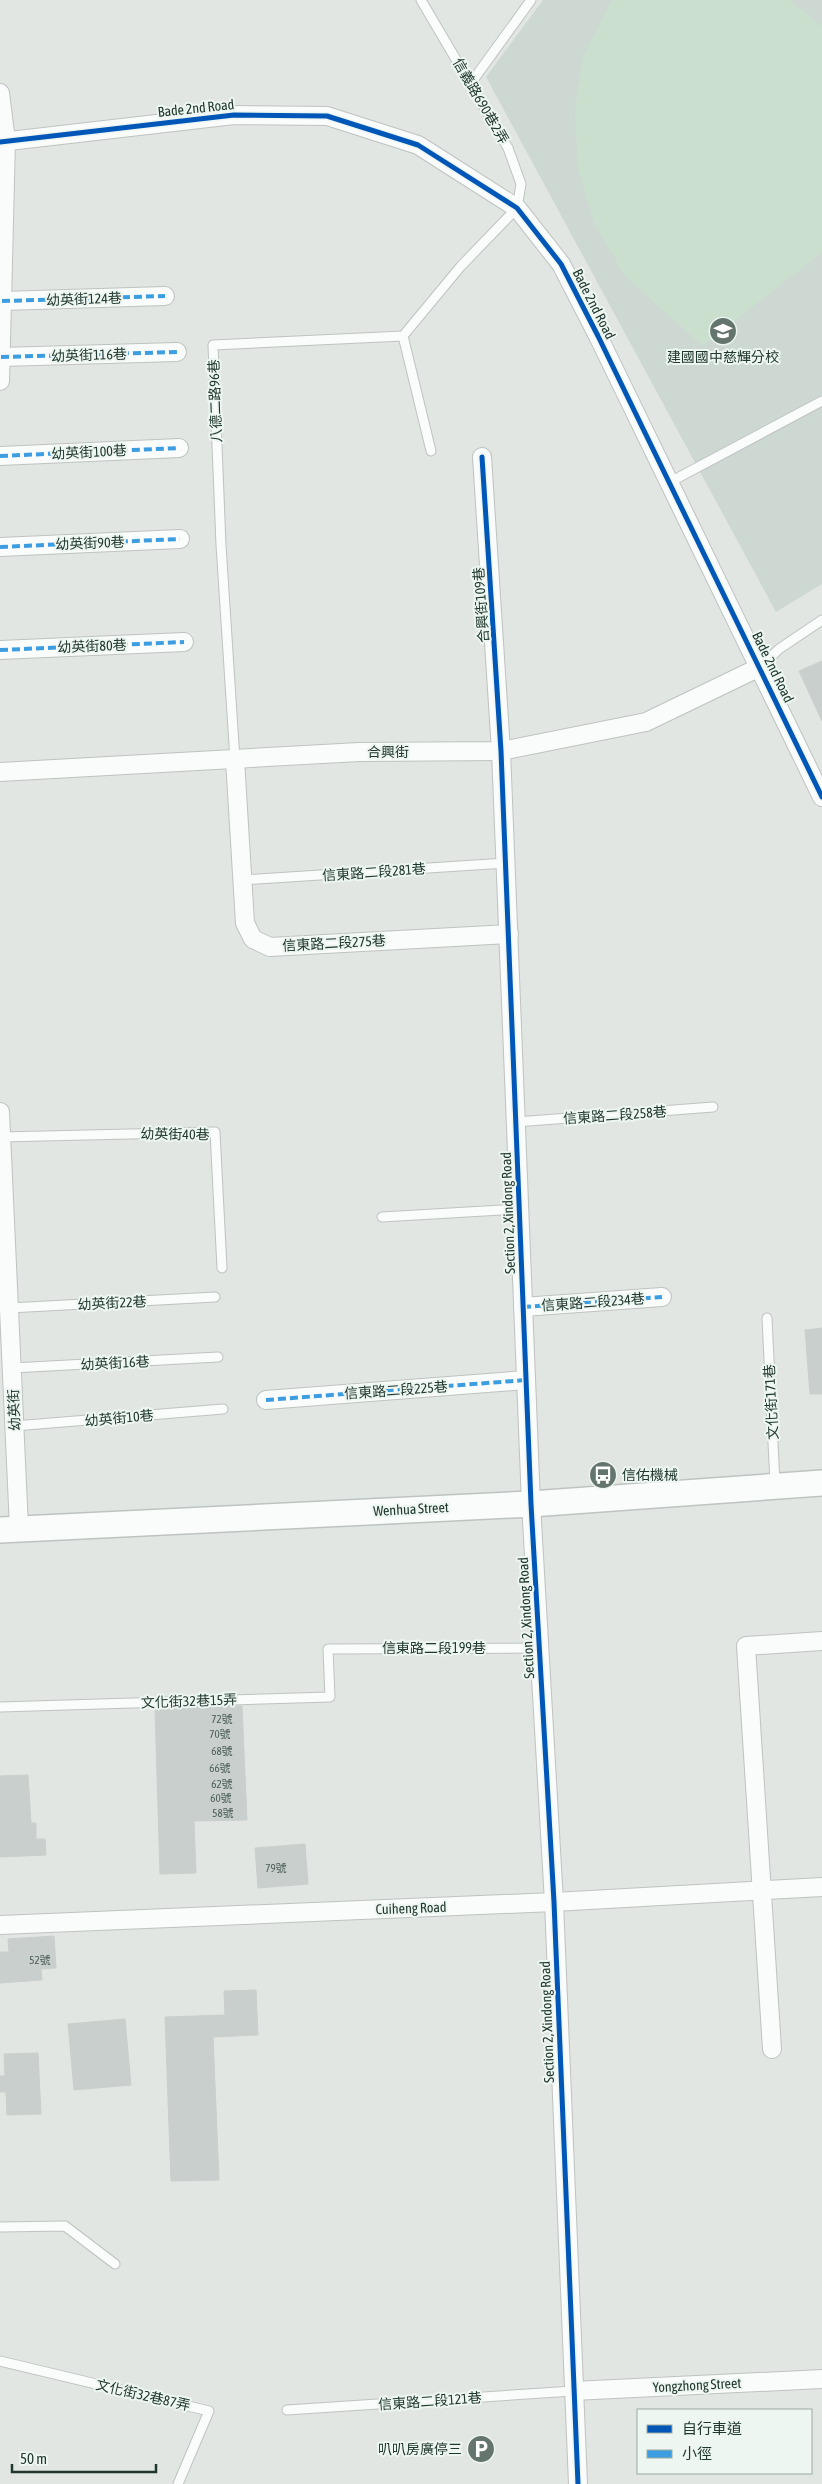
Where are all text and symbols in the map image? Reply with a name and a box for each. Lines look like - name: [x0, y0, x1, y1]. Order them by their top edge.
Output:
- street label: 信義路690巷2弄: [450, 55, 512, 147]
- street label: Bade 2nd Road: [157, 96, 235, 120]
- street label: Bade 2nd Road: [569, 266, 619, 342]
- street label: 幼英街124巷: [46, 290, 122, 308]
- school or university icon: 建國國中慈輝分校: [708, 316, 738, 346]
- street label: 幼英街116巷: [51, 346, 127, 364]
- place label: 建國國中慈輝分校: [667, 349, 779, 365]
- street label: 八德二路96巷: [206, 359, 224, 443]
- street label: 幼英街100巷: [51, 442, 127, 462]
- street label: 幼英街90巷: [55, 534, 125, 552]
- street label: 合興街109巷: [470, 567, 492, 643]
- street label: Bade 2nd Road: [749, 629, 797, 705]
- street label: 幼英街80巷: [57, 637, 127, 655]
- street label: 合興街: [367, 744, 409, 760]
- street label: 信東路二段281巷: [322, 860, 426, 884]
- street label: 信東路二段275巷: [282, 932, 386, 954]
- street label: 信東路二段258巷: [563, 1103, 667, 1127]
- street label: 幼英街40巷: [140, 1125, 210, 1143]
- street label: Section 2, Xindong Road: [498, 1152, 518, 1274]
- street label: 信東路二段234巷: [541, 1290, 645, 1314]
- street label: 幼英街22巷: [77, 1293, 147, 1313]
- street label: 幼英街16巷: [80, 1353, 150, 1373]
- street label: 文化街171巷: [761, 1364, 781, 1440]
- street label: 信東路二段225巷: [344, 1378, 448, 1402]
- street label: 幼英街: [5, 1389, 23, 1431]
- street label: 幼英街10巷: [84, 1407, 154, 1429]
- bus stop icon: 信佑機械: [588, 1460, 618, 1490]
- place label: 信佑機械: [622, 1467, 678, 1483]
- street label: Wenhua Street: [373, 1499, 449, 1519]
- street label: Section 2, Xindong Road: [515, 1557, 537, 1679]
- street label: 信東路二段199巷: [382, 1640, 486, 1656]
- street label: 文化街32巷15弄: [141, 1691, 237, 1711]
- house number: 72號: [211, 1713, 233, 1725]
- house number: 70號: [209, 1728, 231, 1740]
- house number: 68號: [211, 1745, 233, 1757]
- house number: 66號: [209, 1762, 231, 1774]
- house number: 62號: [211, 1778, 233, 1790]
- house number: 60號: [210, 1792, 232, 1804]
- house number: 58號: [212, 1807, 234, 1819]
- house number: 79號: [265, 1862, 287, 1874]
- street label: Cuiheng Road: [375, 1899, 447, 1917]
- house number: 52號: [29, 1954, 51, 1966]
- street label: Section 2, Xindong Road: [537, 1961, 557, 2083]
- street label: Yongzhong Street: [652, 2375, 742, 2395]
- street label: 文化街32巷87弄: [94, 2376, 192, 2414]
- street label: 信東路二段121巷: [378, 2389, 482, 2413]
- legend: [637, 2409, 812, 2474]
- text: 自行車道: [682, 2420, 742, 2437]
- parking icon: 叭叭房廣停三: [466, 2434, 496, 2464]
- place label: 叭叭房廣停三: [378, 2441, 462, 2457]
- scale bar: [12, 2442, 156, 2474]
- text: 小徑: [682, 2445, 712, 2462]
- text: 50 m: [20, 2450, 47, 2467]

